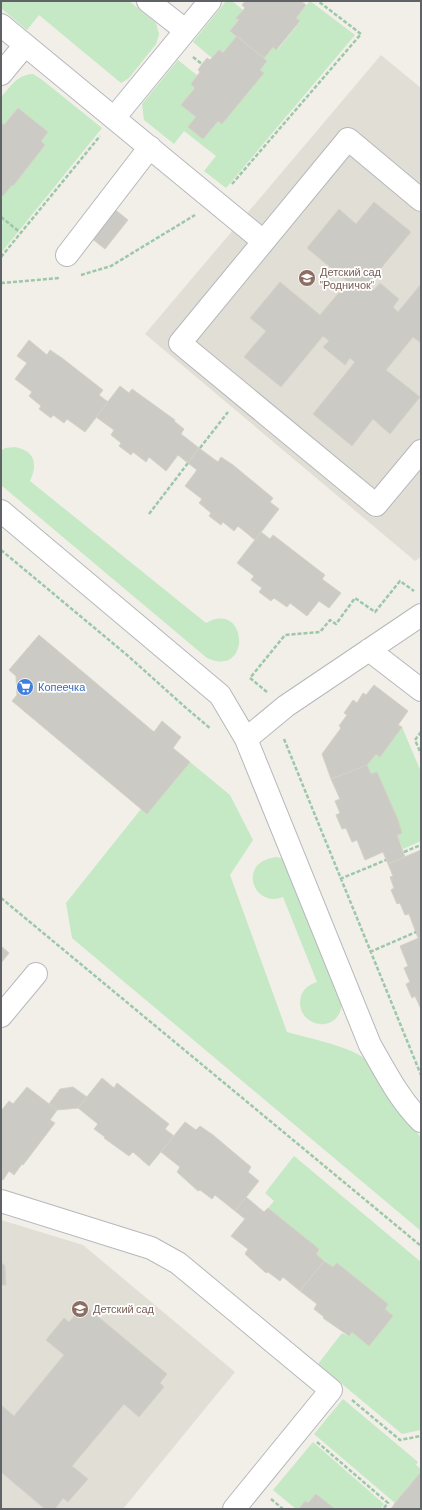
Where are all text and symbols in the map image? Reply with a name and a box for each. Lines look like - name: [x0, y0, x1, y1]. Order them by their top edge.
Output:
- place label: Детский сад "Родничок": [320, 265, 382, 291]
- school or university icon: Детский сад "Родничок": [297, 268, 317, 288]
- supermarket icon: Копеечка: [15, 677, 35, 697]
- place label: Копеечка: [38, 680, 86, 693]
- school or university icon: Детский сад: [70, 1299, 90, 1319]
- place label: Детский сад: [93, 1302, 155, 1315]

